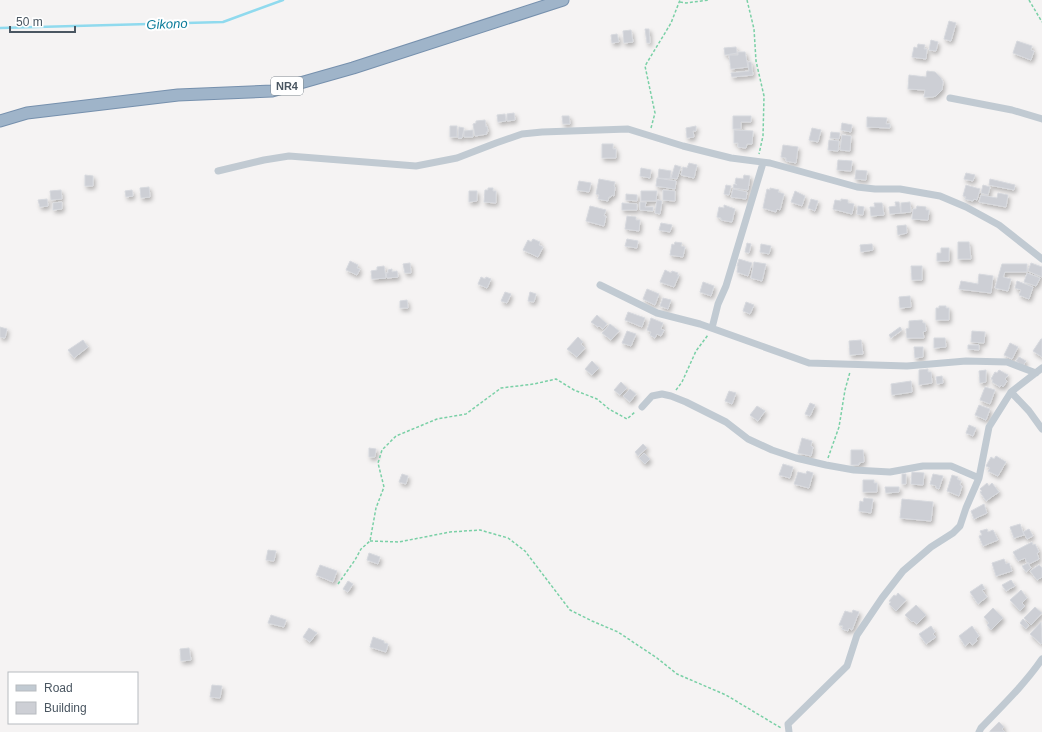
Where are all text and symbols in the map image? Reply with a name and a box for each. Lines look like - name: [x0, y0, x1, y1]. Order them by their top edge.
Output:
- scale bar: [10, 8, 75, 34]
- text: 50 m: [16, 15, 43, 29]
- water label: Gikono: [146, 16, 188, 32]
- road number: NR4: [271, 77, 303, 95]
- legend: [8, 672, 138, 724]
- text: Road: [44, 681, 73, 695]
- text: Building: [44, 701, 87, 715]

